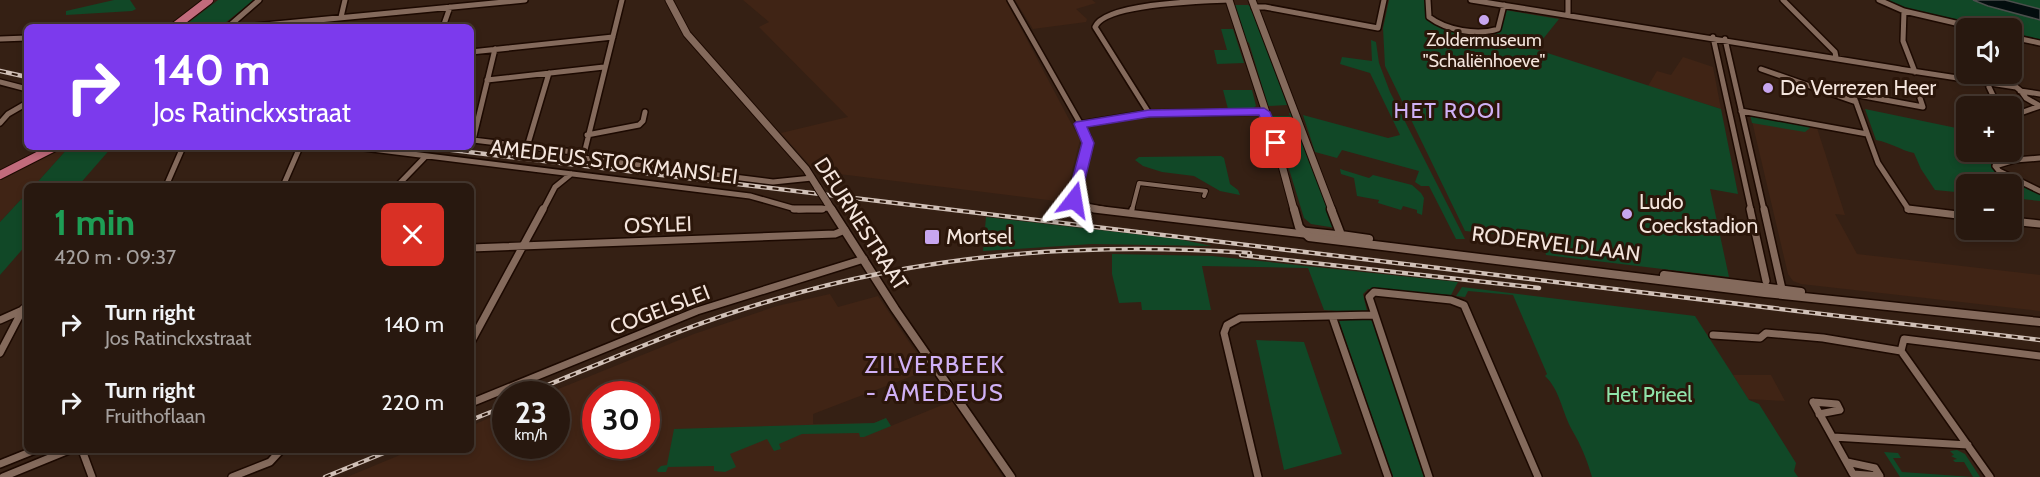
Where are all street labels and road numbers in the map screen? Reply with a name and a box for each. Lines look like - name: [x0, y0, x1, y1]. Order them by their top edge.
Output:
- street label: AMEDEUS STOCKMANSLEI: [489, 134, 739, 189]
- street label: DEURNESTRAAT: [809, 153, 914, 295]
- street label: OSYLEI: [624, 211, 692, 238]
- street label: RODERVELDLAAN: [1470, 221, 1642, 266]
- street label: COGELSLEI: [606, 279, 713, 340]

